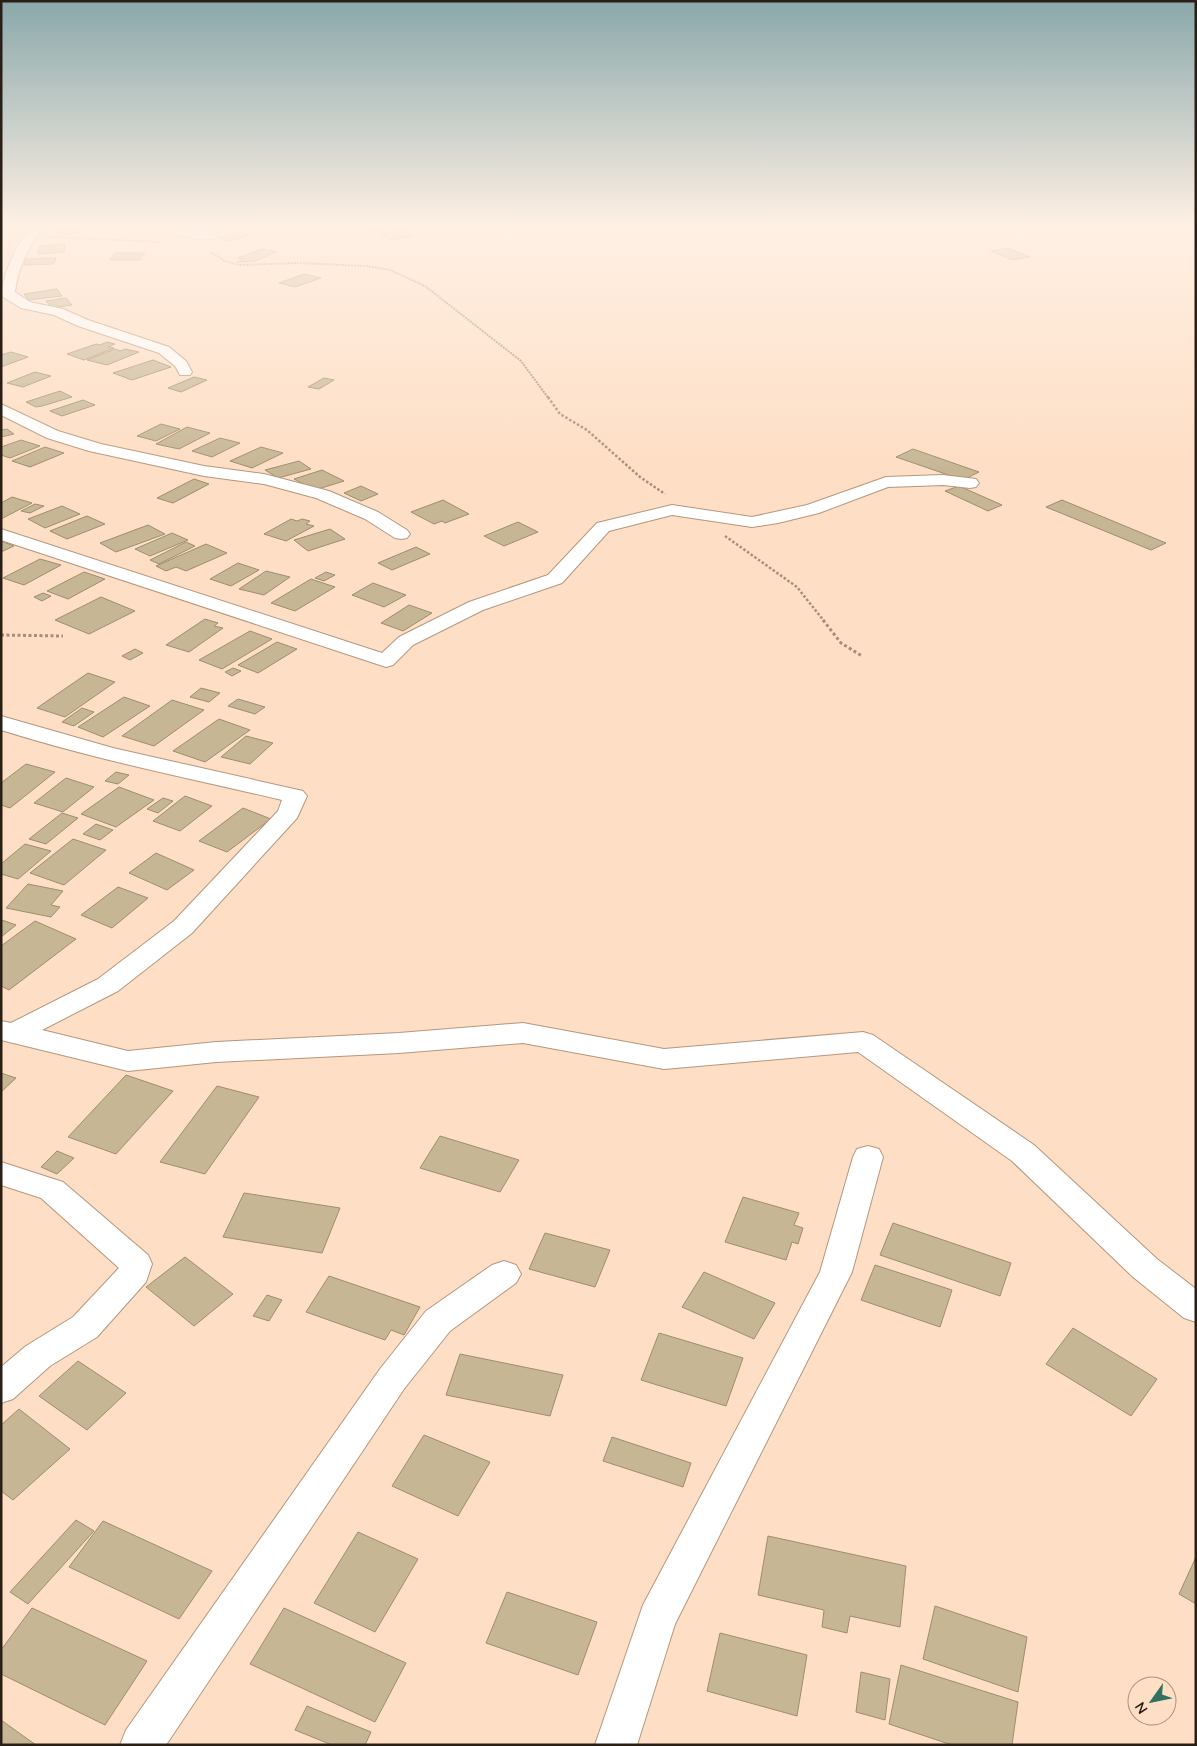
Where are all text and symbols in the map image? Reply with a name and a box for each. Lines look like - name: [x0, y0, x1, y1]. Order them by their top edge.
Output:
- north arrow: [1127, 1676, 1177, 1726]
- text: N: [1131, 1699, 1152, 1717]

